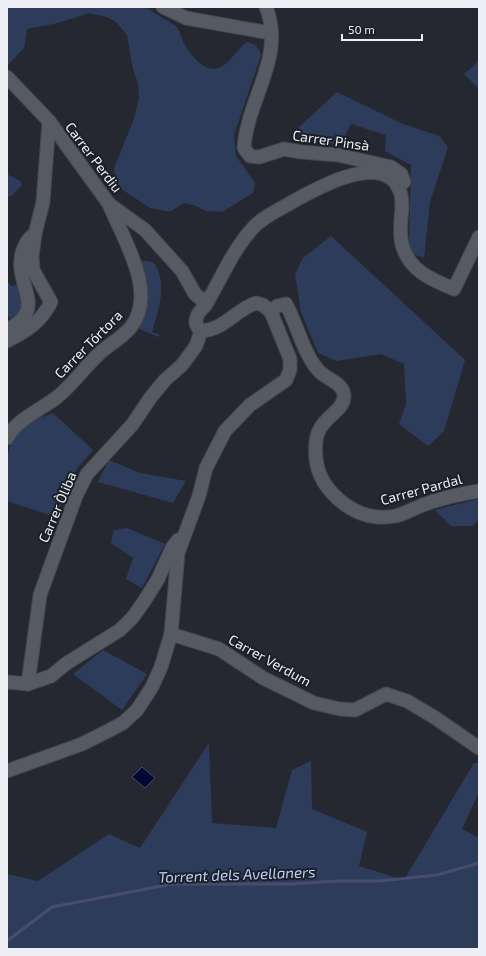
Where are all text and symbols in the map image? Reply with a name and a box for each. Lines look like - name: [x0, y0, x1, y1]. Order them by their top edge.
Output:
- scale bar: [342, 16, 422, 42]
- text: 50 m: [348, 22, 375, 36]
- street label: Carrer Perdiu: [62, 119, 126, 195]
- street label: Carrer Pinsà: [292, 126, 370, 154]
- street label: Carrer Tórtora: [50, 306, 126, 382]
- street label: Carrer Òliba: [34, 469, 80, 545]
- street label: Carrer Pardal: [378, 470, 465, 508]
- street label: Carrer Verdum: [226, 630, 314, 690]
- water label: Torrent dels Avellaners: [158, 862, 316, 886]

